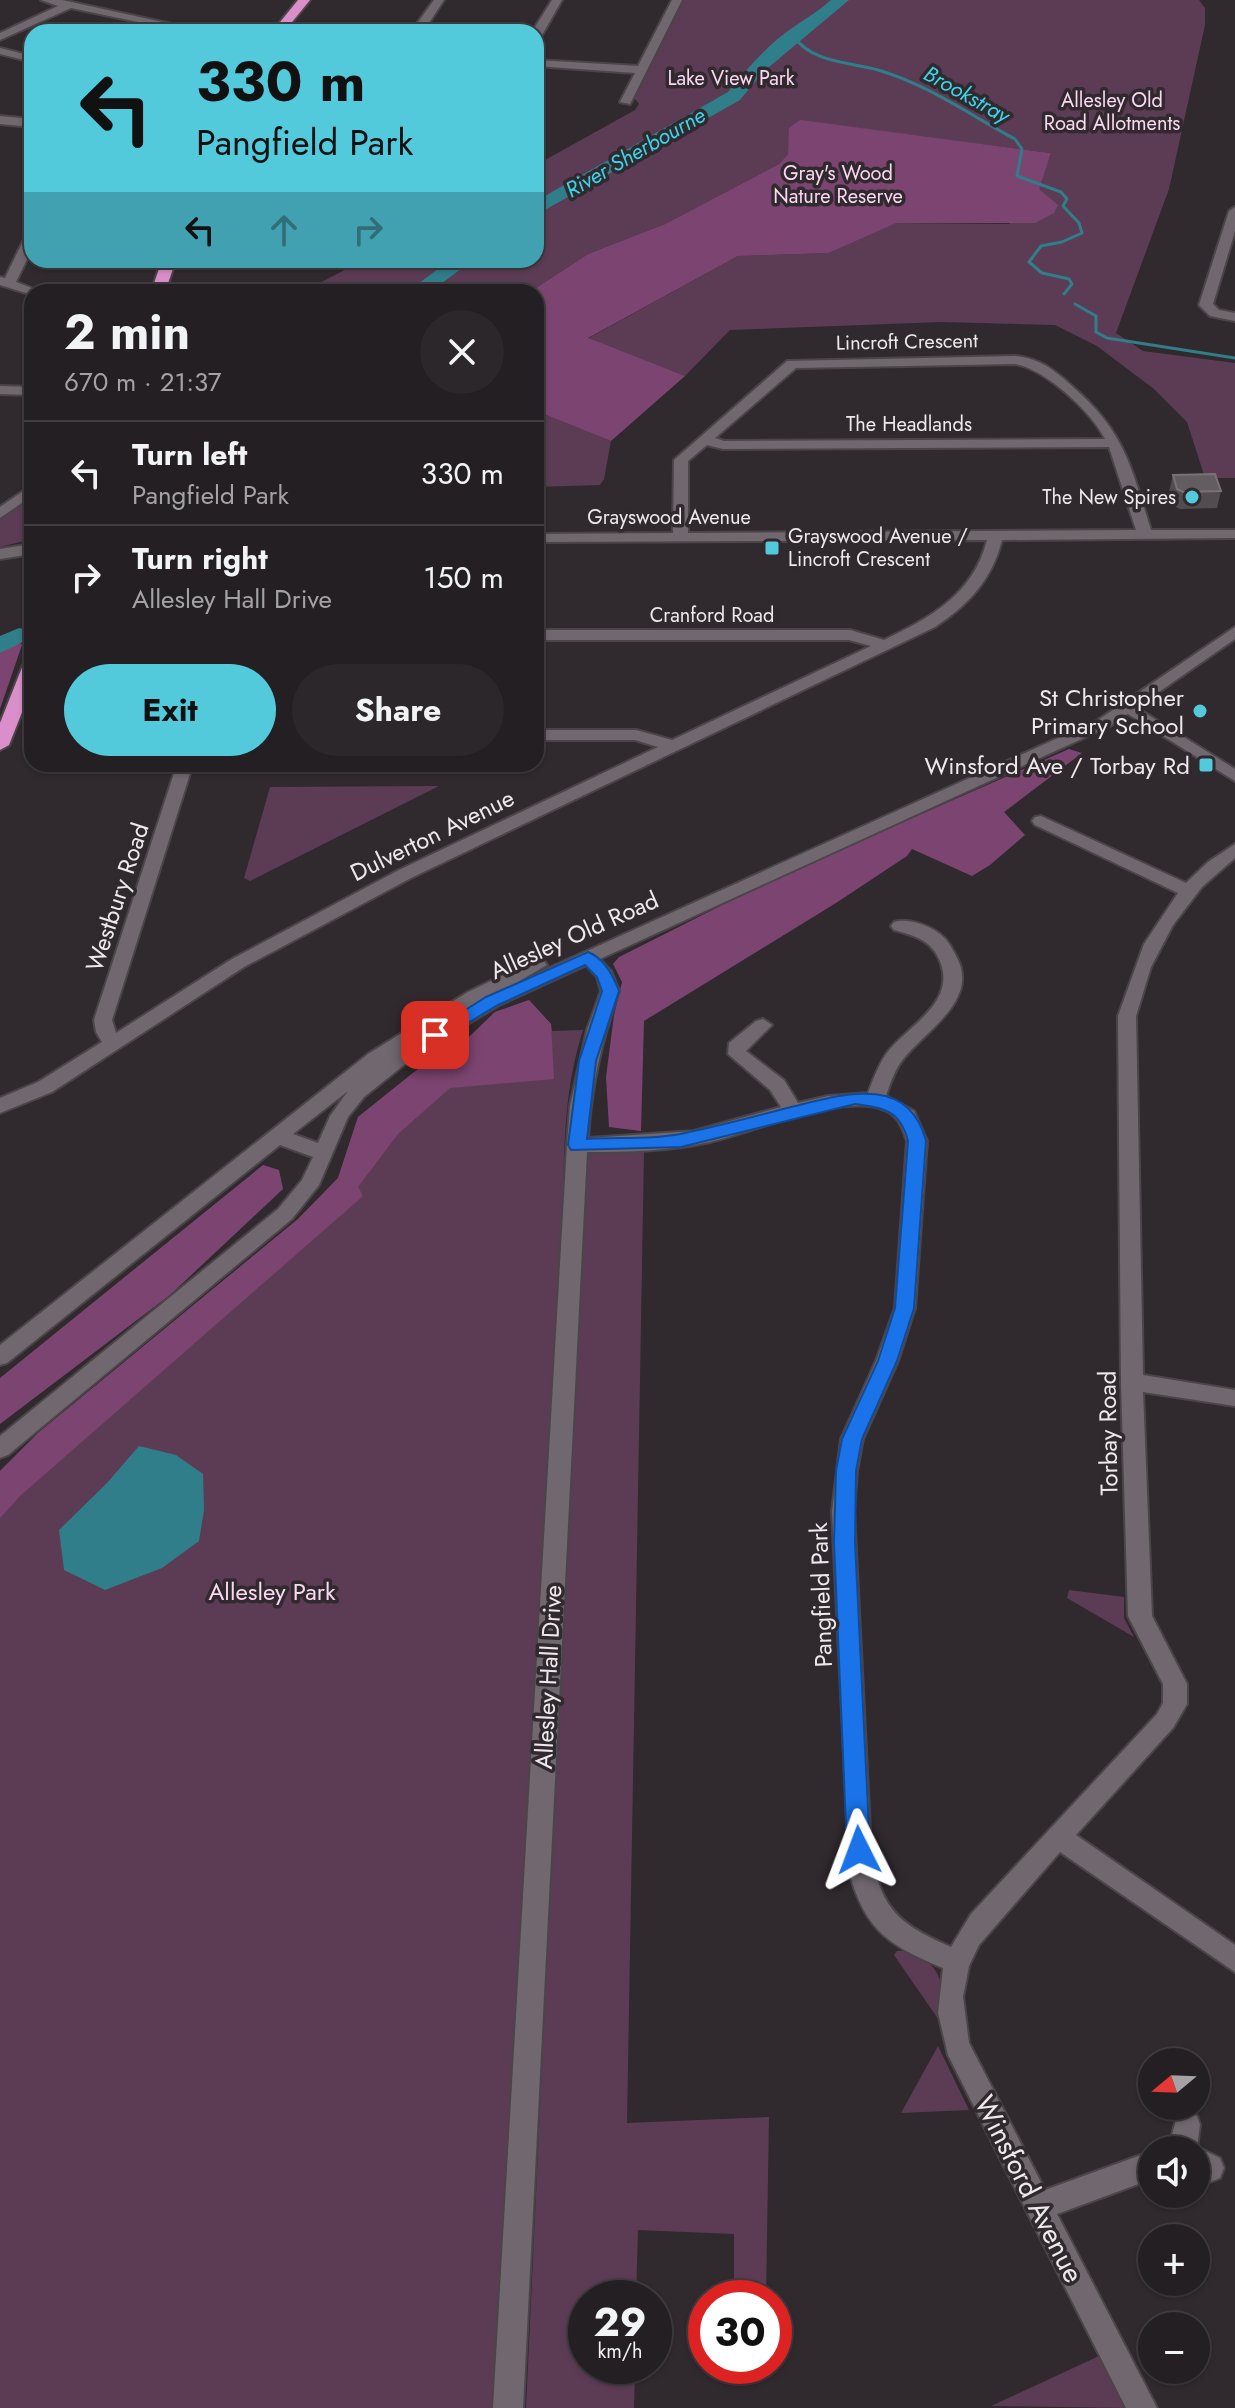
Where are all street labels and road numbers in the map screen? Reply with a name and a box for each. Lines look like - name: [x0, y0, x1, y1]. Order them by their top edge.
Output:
- street label: Lincroft Crescent: [836, 326, 978, 358]
- street label: The Headlands: [846, 410, 972, 439]
- street label: Grayswood Avenue: [587, 503, 751, 532]
- street label: Cranford Road: [650, 601, 774, 630]
- street label: Dulverton Avenue: [344, 780, 520, 890]
- street label: Westbury Road: [76, 818, 158, 976]
- street label: Allesley Old Road: [484, 882, 664, 988]
- street label: Torbay Road: [1089, 1370, 1127, 1496]
- street label: Pangfield Park: [801, 1522, 841, 1668]
- street label: Allesley Hall Drive: [526, 1584, 570, 1770]
- street label: Winsford Avenue: [964, 2088, 1094, 2290]

